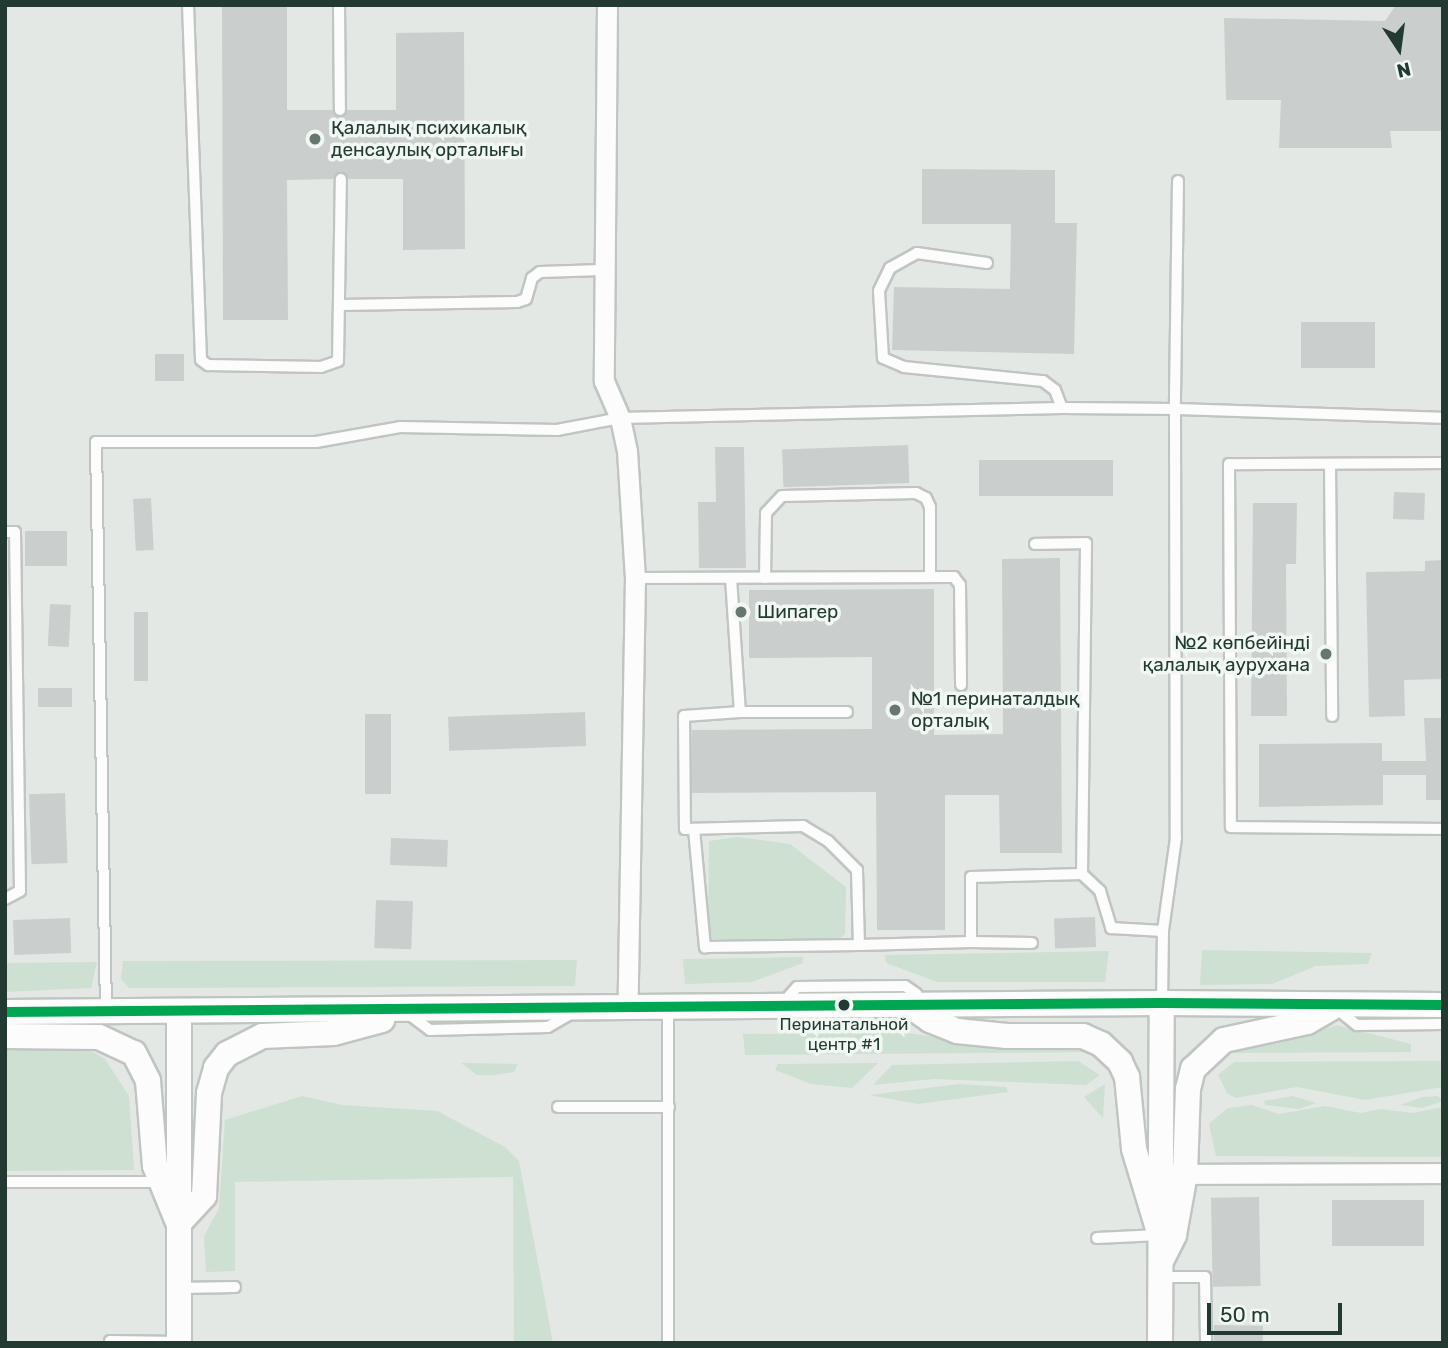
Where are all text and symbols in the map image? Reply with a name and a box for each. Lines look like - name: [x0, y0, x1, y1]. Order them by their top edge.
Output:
- north arrow: [1364, 14, 1434, 84]
- text: N: [1395, 57, 1413, 83]
- place label: Қалалық психикалық денсаулық орталығы: [331, 117, 526, 161]
- marker: Қалалық психикалық денсаулық орталығы: [305, 129, 325, 149]
- place label: Шипагер: [757, 601, 838, 623]
- marker: Шипагер: [731, 602, 751, 622]
- place label: №2 көпбейінді қалалық аурухана: [1143, 632, 1310, 676]
- marker: №2 көпбейінді қалалық аурухана: [1316, 644, 1336, 664]
- place label: №1 перинаталдық орталық: [911, 688, 1079, 732]
- marker: №1 перинаталдық орталық: [885, 700, 905, 720]
- marker: Перинатальной центр #1: [837, 998, 851, 1012]
- place label: Перинатальной центр #1: [780, 1015, 908, 1055]
- scale bar: [1210, 1288, 1345, 1332]
- text: 50 m: [1220, 1302, 1270, 1327]

